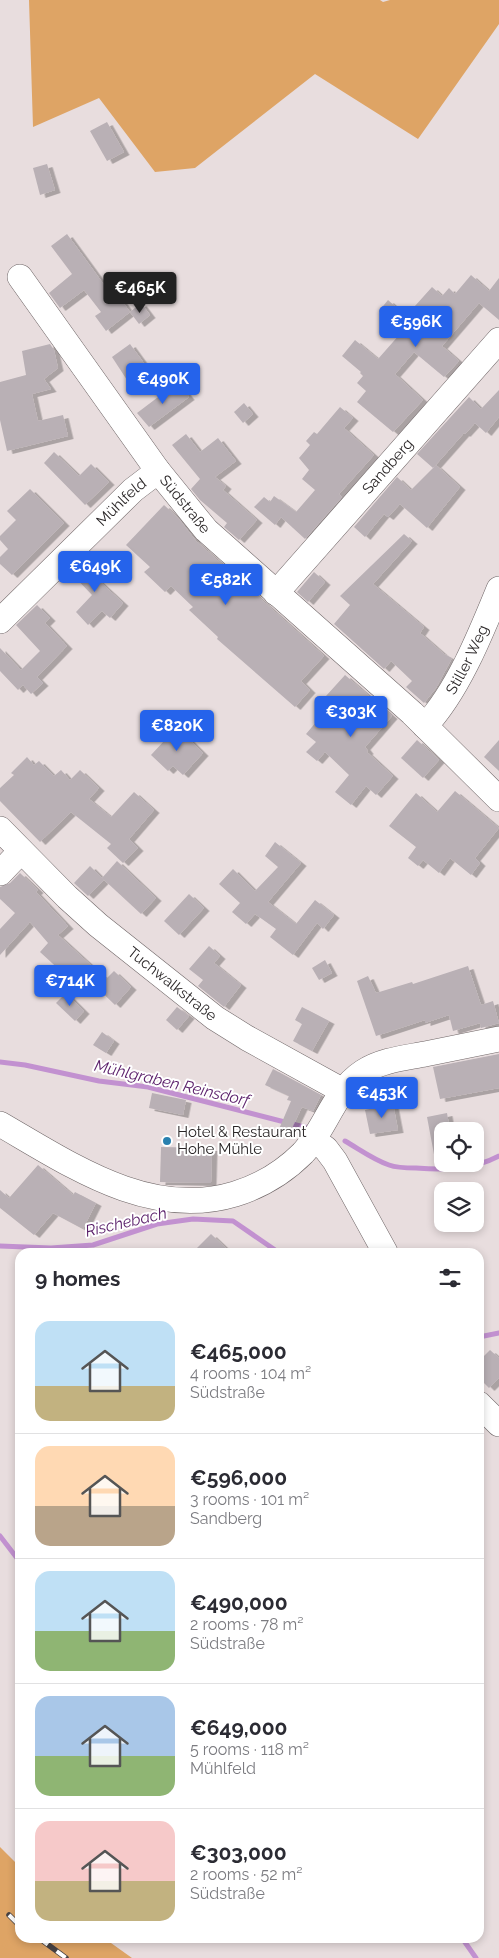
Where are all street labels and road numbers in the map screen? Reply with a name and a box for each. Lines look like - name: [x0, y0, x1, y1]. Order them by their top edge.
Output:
- street label: Sandberg: [359, 435, 417, 498]
- street label: Südstraße: [156, 471, 214, 537]
- street label: Mühlfeld: [93, 474, 150, 530]
- street label: Stiller Weg: [442, 622, 492, 698]
- street label: Tuchwalkstraße: [124, 943, 220, 1025]

